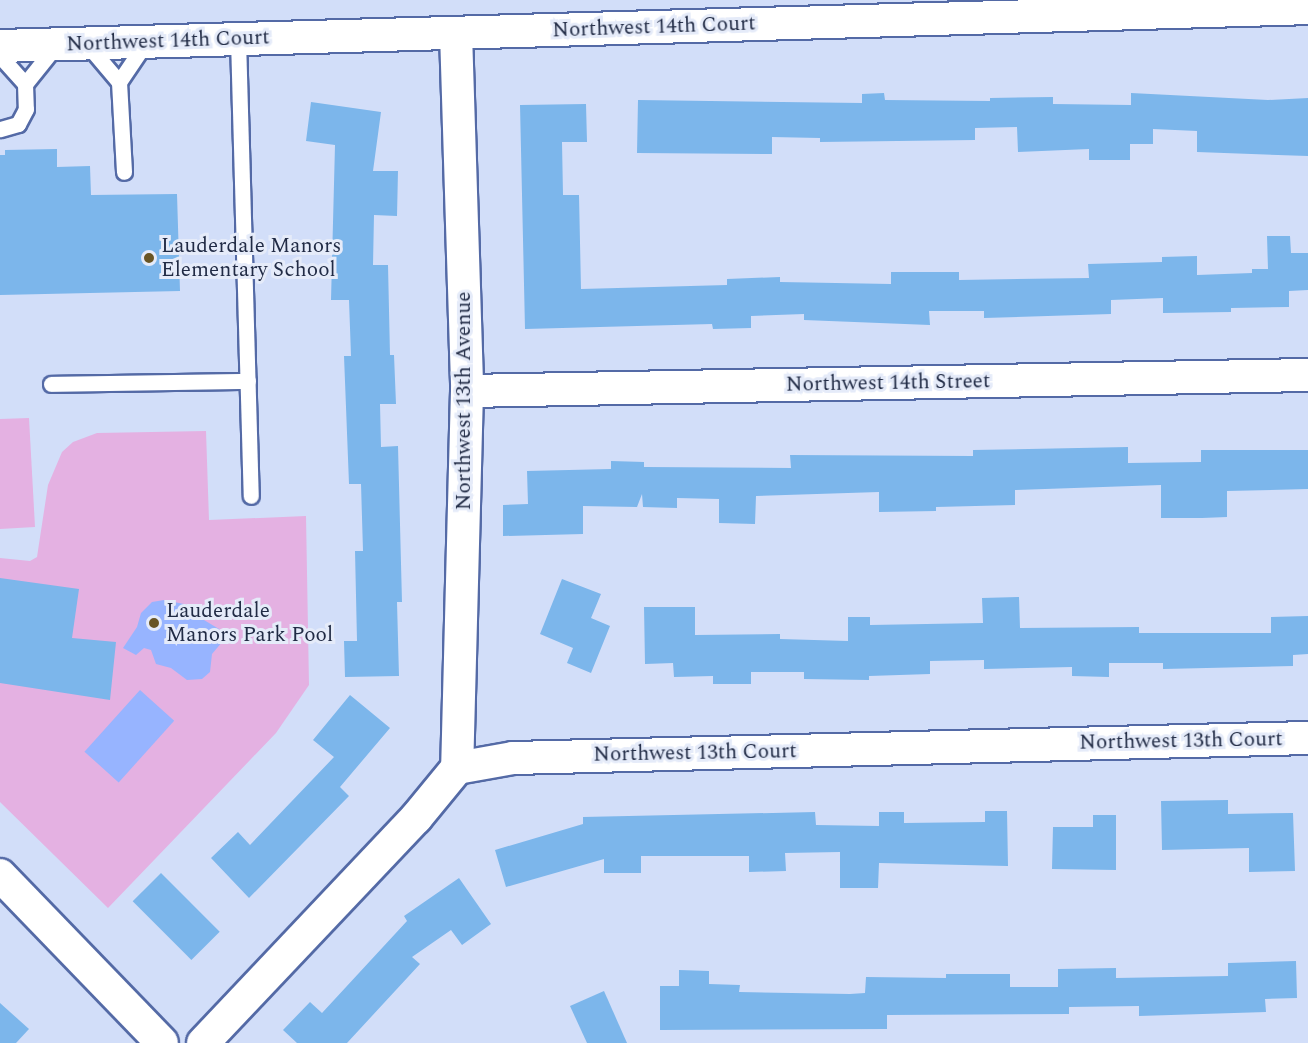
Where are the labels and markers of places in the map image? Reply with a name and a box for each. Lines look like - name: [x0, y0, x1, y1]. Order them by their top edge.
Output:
- place label: Lauderdale Manors Elementary School: [161, 233, 341, 283]
- marker: Lauderdale Manors Elementary School: [142, 251, 156, 265]
- place label: Lauderdale Manors Park Pool: [166, 598, 333, 648]
- marker: Lauderdale Manors Park Pool: [147, 616, 161, 630]

